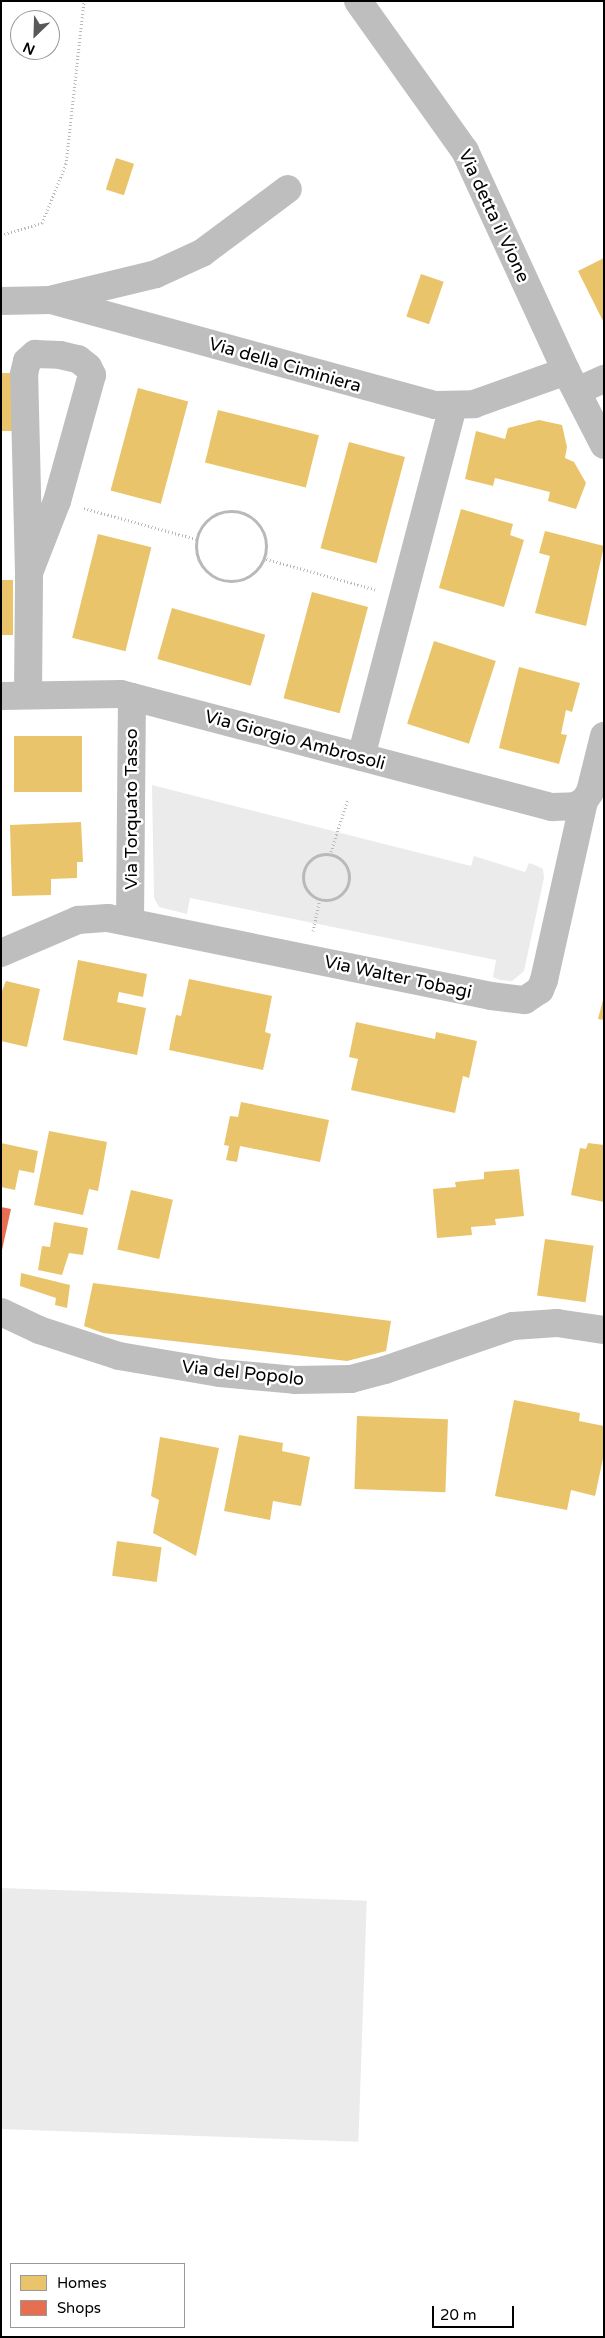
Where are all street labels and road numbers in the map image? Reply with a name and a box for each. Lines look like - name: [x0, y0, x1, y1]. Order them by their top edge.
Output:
- street label: Via detta il Vione: [454, 146, 534, 286]
- street label: Via della Ciminiera: [206, 333, 364, 397]
- street label: Via Giorgio Ambrosoli: [202, 705, 388, 775]
- street label: Via Torquato Tasso: [120, 728, 142, 890]
- street label: Via Walter Tobagi: [322, 951, 474, 1003]
- street label: Via del Popolo: [181, 1356, 305, 1390]

